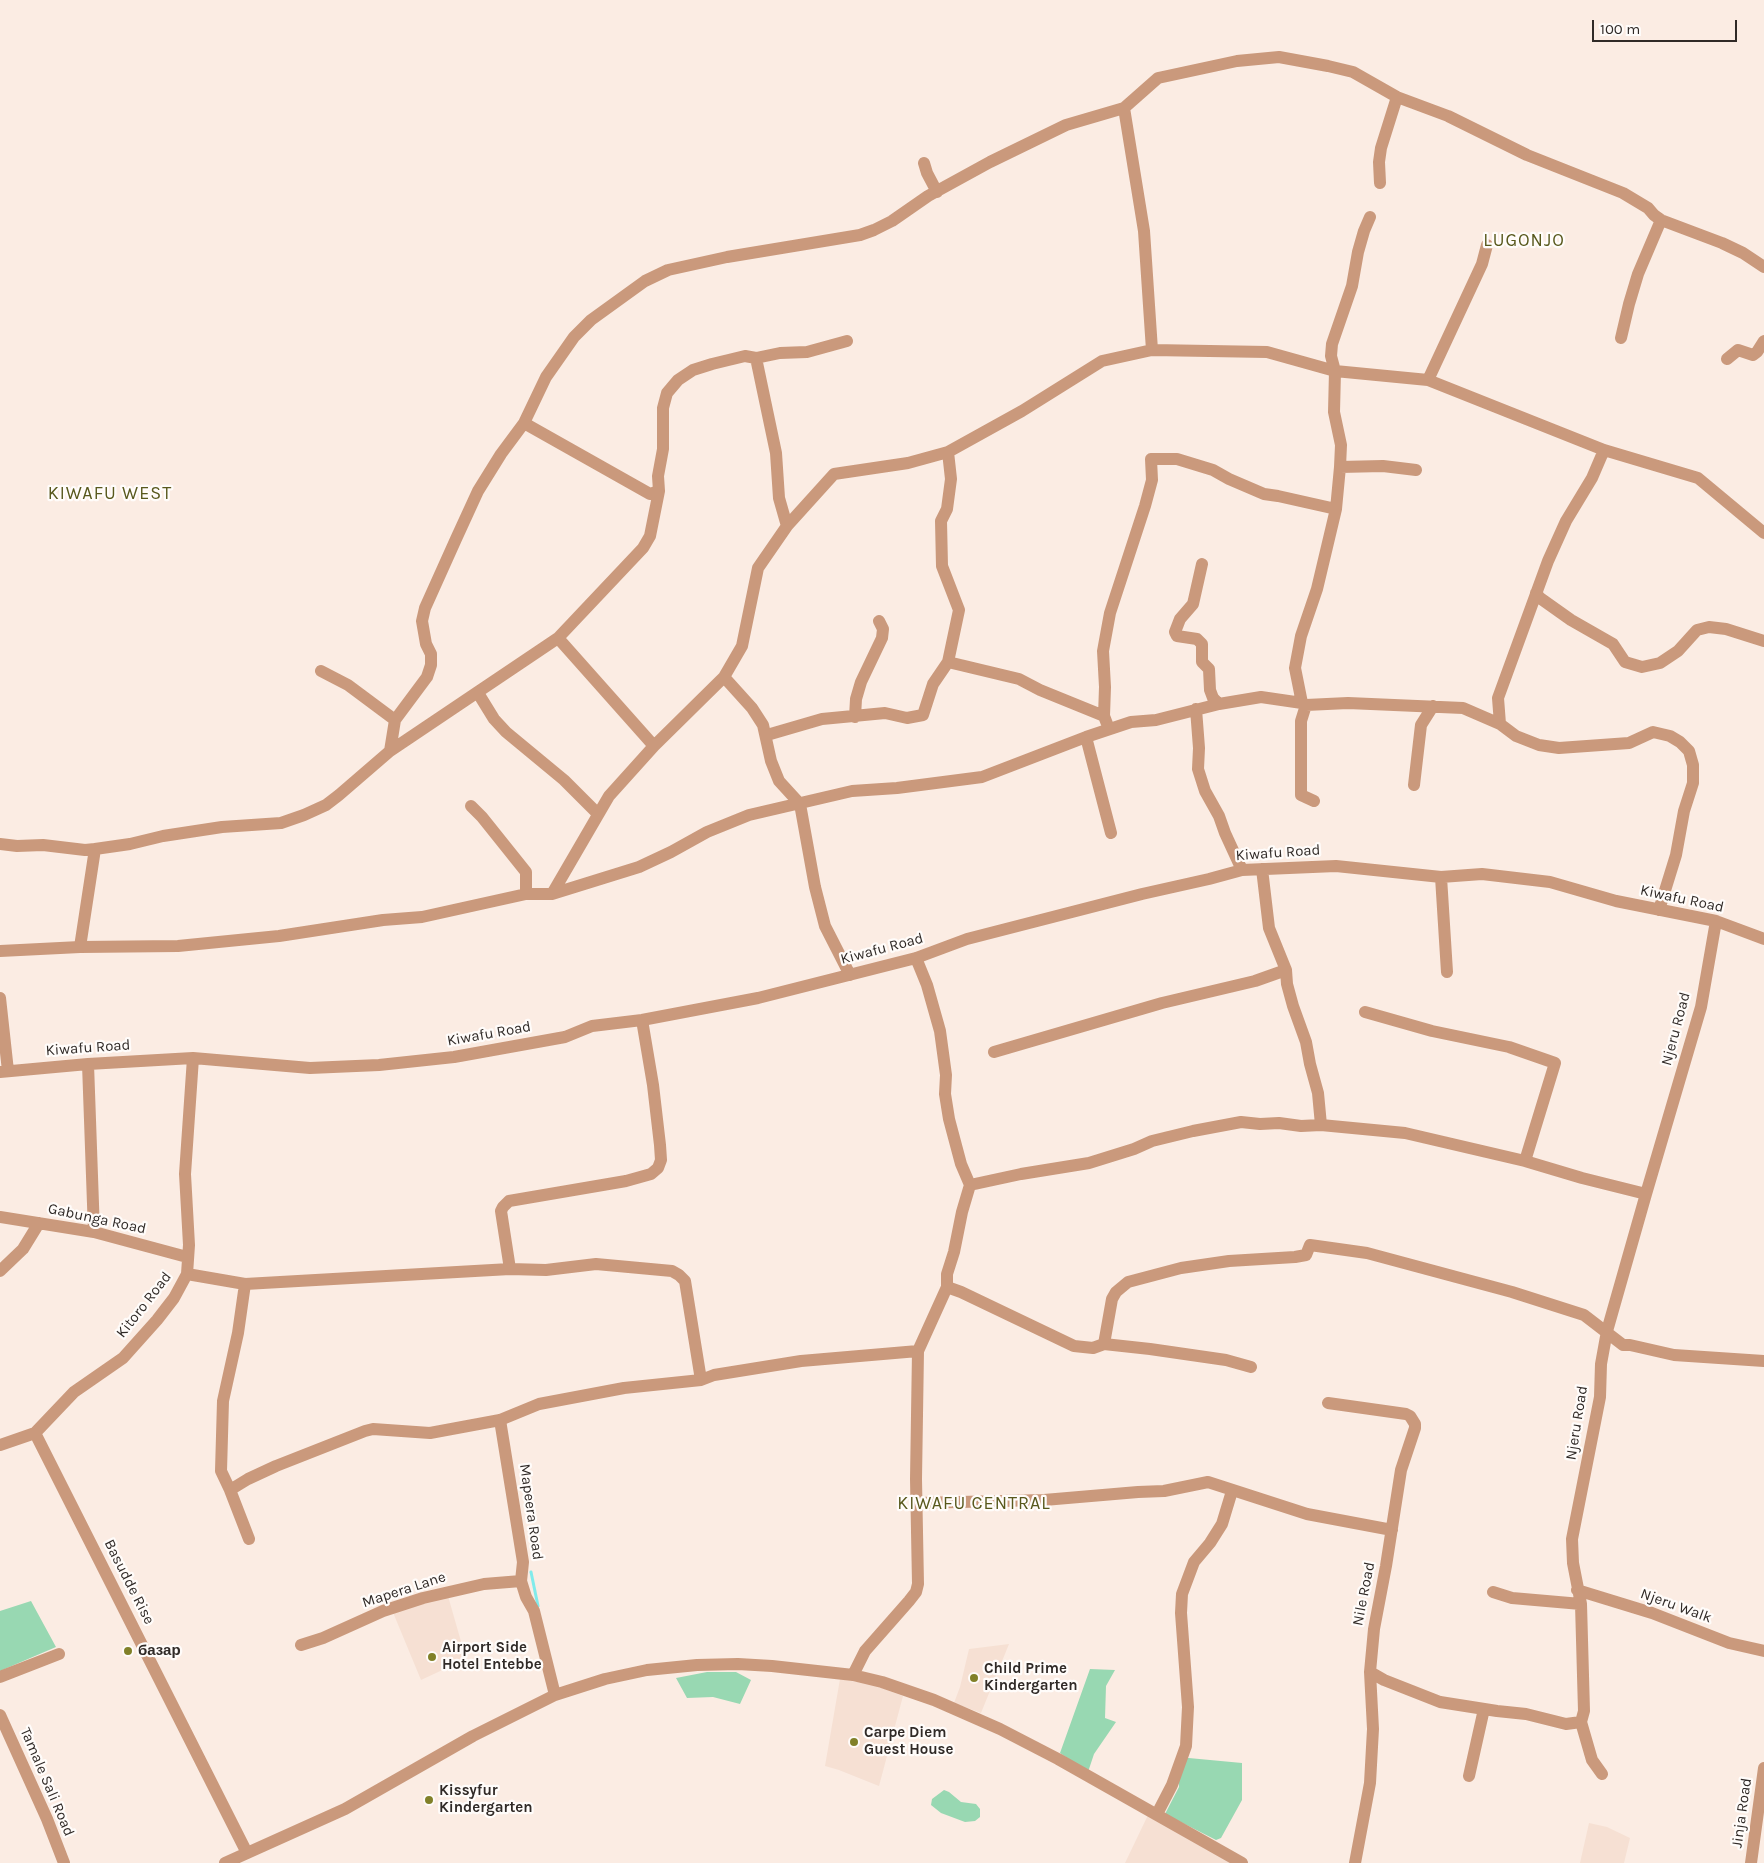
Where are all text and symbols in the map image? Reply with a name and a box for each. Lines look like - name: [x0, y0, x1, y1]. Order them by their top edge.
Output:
- scale bar: [1594, 10, 1739, 42]
- text: 100 m: [1600, 20, 1640, 38]
- district label: LUGONJO: [1482, 230, 1566, 252]
- district label: KIWAFU WEST: [46, 483, 174, 505]
- street label: Kiwafu Road: [1235, 841, 1321, 865]
- street label: Kiwafu Road: [1639, 881, 1725, 917]
- street label: Kiwafu Road: [839, 929, 925, 969]
- street label: Njeru Road: [1658, 990, 1694, 1068]
- street label: Kiwafu Road: [446, 1018, 532, 1050]
- street label: Kiwafu Road: [45, 1036, 131, 1060]
- street label: Gabunga Road: [46, 1200, 148, 1238]
- street label: Kitoro Road: [113, 1268, 175, 1342]
- street label: Njeru Road: [1562, 1384, 1592, 1462]
- street label: Mapeera Road: [515, 1463, 547, 1561]
- district label: KIWAFU CENTRAL: [895, 1493, 1053, 1515]
- street label: Basudde Rise: [100, 1537, 158, 1627]
- street label: Nile Road: [1349, 1561, 1379, 1627]
- street label: Mapera Lane: [360, 1568, 448, 1612]
- street label: Njeru Walk: [1638, 1585, 1714, 1627]
- place label: Airport Side Hotel Entebbe: [442, 1639, 542, 1674]
- place label: базар: [138, 1642, 181, 1660]
- marker: базар: [122, 1645, 134, 1657]
- marker: Airport Side Hotel Entebbe: [426, 1651, 438, 1663]
- place label: Child Prime Kindergarten: [984, 1660, 1078, 1695]
- marker: Child Prime Kindergarten: [968, 1672, 980, 1684]
- place label: Carpe Diem Guest House: [864, 1724, 953, 1759]
- street label: Tamale Sali Road: [16, 1725, 78, 1839]
- marker: Carpe Diem Guest House: [848, 1736, 860, 1748]
- street label: Jinja Road: [1728, 1777, 1756, 1849]
- place label: Kissyfur Kindergarten: [439, 1782, 533, 1817]
- marker: Kissyfur Kindergarten: [423, 1794, 435, 1806]

